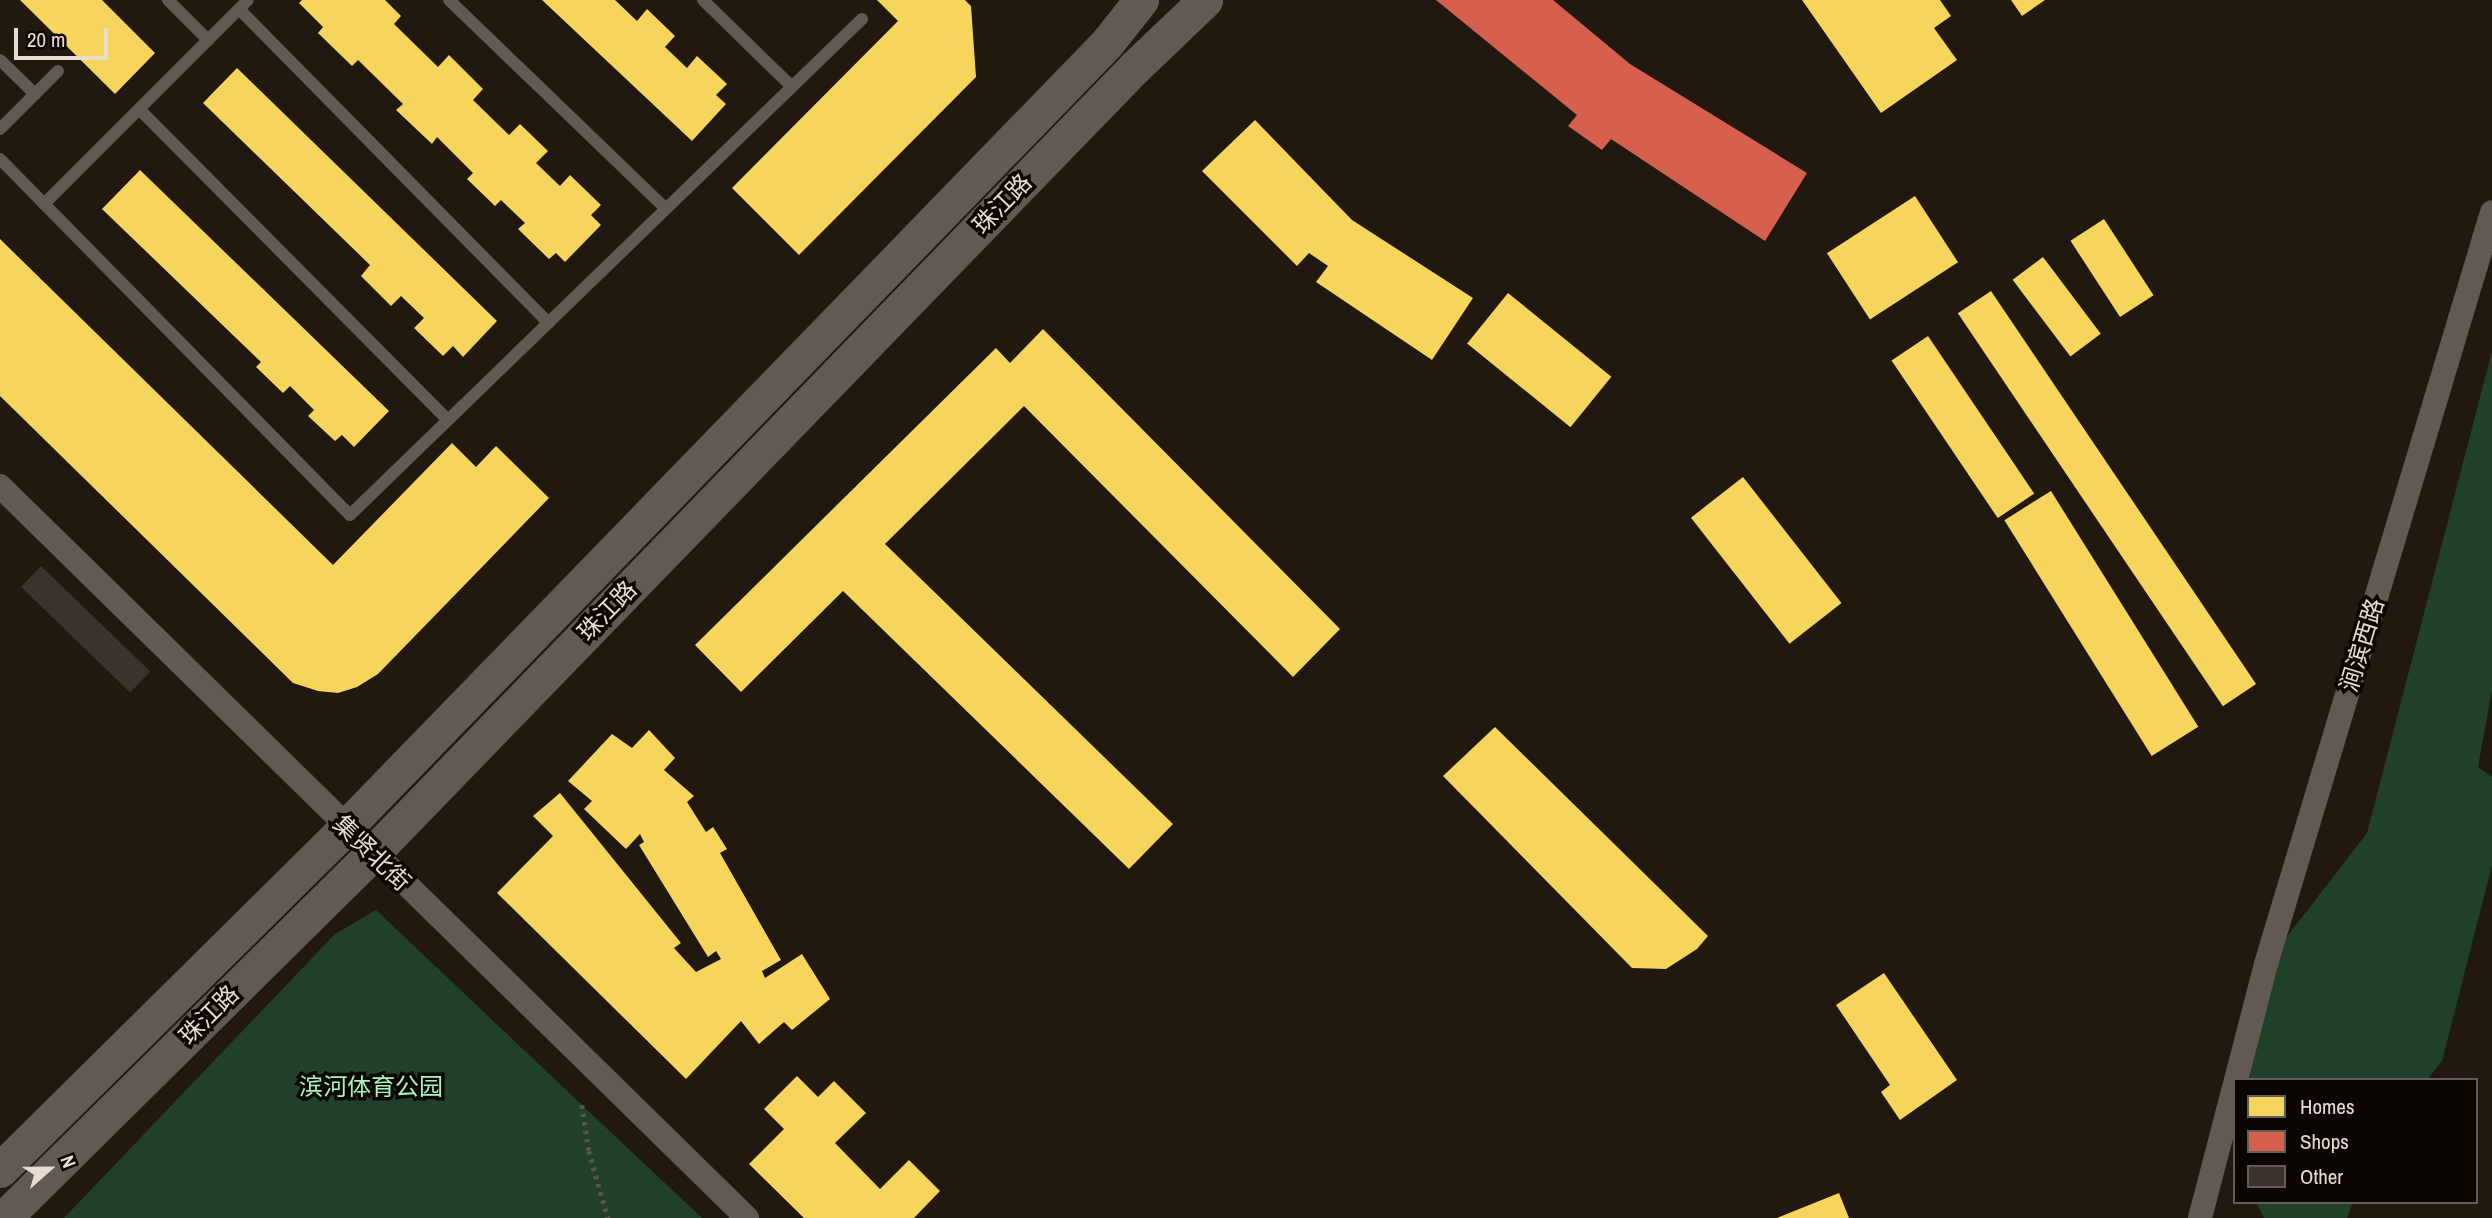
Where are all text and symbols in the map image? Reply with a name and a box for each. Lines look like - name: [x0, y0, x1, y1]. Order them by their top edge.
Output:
- scale bar: [18, 14, 112, 58]
- text: 20 m: [27, 25, 65, 54]
- street label: 珠江路: [967, 168, 1037, 240]
- street label: 珠江路: [572, 575, 642, 647]
- street label: 涧滨西路: [2334, 595, 2390, 695]
- street label: 集贤北街: [327, 809, 417, 897]
- street label: 珠江路: [173, 979, 245, 1051]
- park label: 滨河体育公园: [299, 1073, 443, 1101]
- legend: [2233, 1078, 2478, 1204]
- text: Homes: [2300, 1092, 2355, 1121]
- text: Shops: [2300, 1127, 2349, 1156]
- north arrow: [14, 1134, 84, 1204]
- text: N: [54, 1152, 83, 1171]
- text: Other: [2300, 1162, 2343, 1191]

